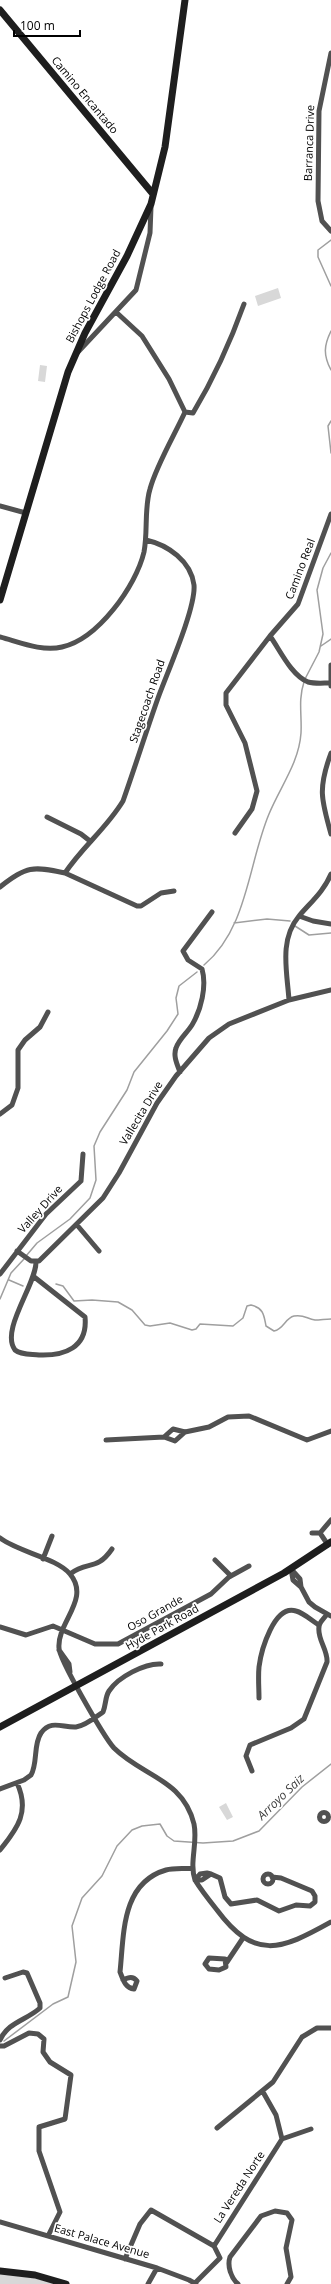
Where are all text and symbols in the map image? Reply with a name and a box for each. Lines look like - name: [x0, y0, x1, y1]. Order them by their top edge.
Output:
- scale bar: [14, 12, 80, 38]
- text: 100 m: [20, 17, 55, 34]
- street label: Camino Encantado: [49, 53, 122, 137]
- street label: Barranca Drive: [300, 105, 317, 181]
- street label: Bishops Lodge Road: [62, 246, 124, 345]
- street label: Camino Real: [281, 536, 318, 601]
- street label: Stagecoach Road: [125, 657, 168, 745]
- street label: Vallecita Drive: [116, 1078, 166, 1148]
- street label: Valley Drive: [14, 1181, 65, 1236]
- street label: Oso Grande: [124, 1591, 185, 1634]
- street label: Hyde Park Road: [122, 1600, 201, 1653]
- water label: Arroyo Saiz: [253, 1769, 308, 1824]
- street label: La Vereda Norte: [210, 2148, 268, 2226]
- street label: East Palace Avenue: [53, 2220, 152, 2261]

